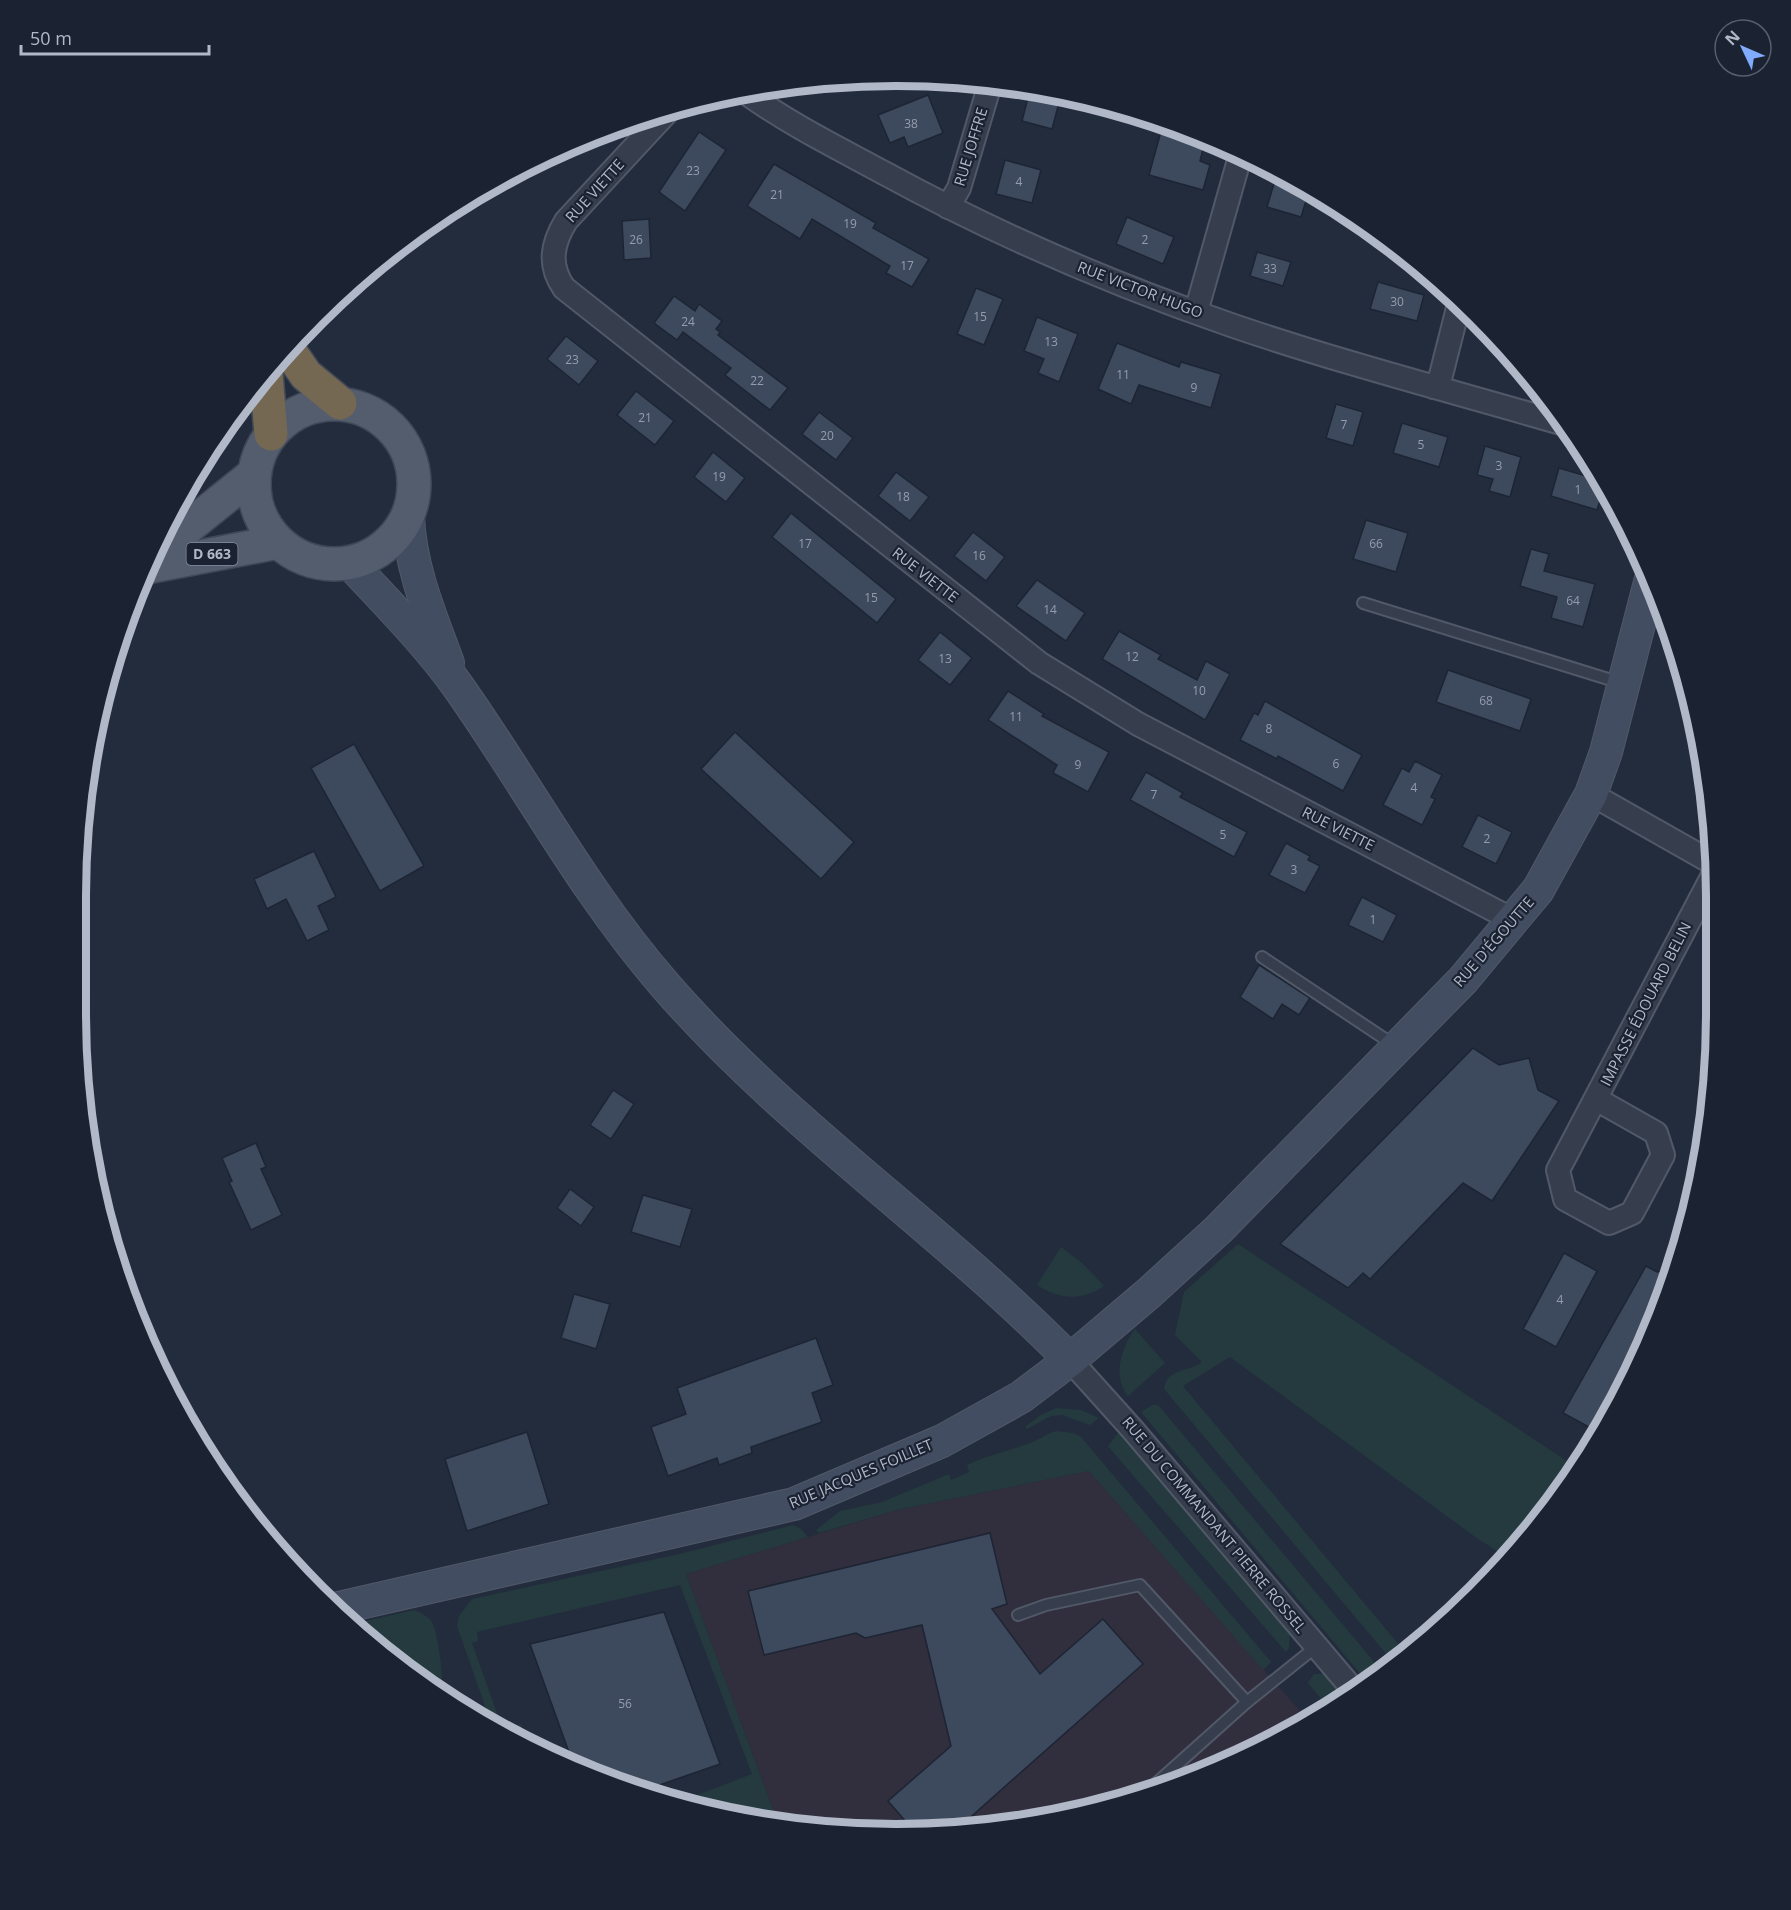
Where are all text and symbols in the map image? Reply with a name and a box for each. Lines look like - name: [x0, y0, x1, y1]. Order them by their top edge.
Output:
- scale bar: [21, 18, 208, 56]
- north arrow: [1713, 18, 1773, 78]
- text: N: [1720, 25, 1745, 50]
- text: 50 m: [30, 26, 72, 50]
- street label: RUE JOFFRE: [949, 105, 991, 188]
- house number: 38: [904, 115, 918, 132]
- street label: RUE VIETTE: [560, 154, 628, 226]
- house number: 23: [686, 162, 700, 179]
- house number: 4: [1016, 173, 1023, 190]
- house number: 21: [770, 186, 784, 203]
- house number: 19: [843, 215, 857, 232]
- house number: 26: [629, 231, 643, 248]
- house number: 2: [1142, 231, 1149, 248]
- street label: RUE VICTOR HUGO: [1075, 256, 1206, 322]
- house number: 17: [900, 257, 914, 274]
- house number: 33: [1263, 260, 1277, 277]
- house number: 30: [1390, 293, 1404, 310]
- house number: 15: [973, 308, 987, 325]
- house number: 24: [681, 313, 695, 330]
- house number: 13: [1044, 333, 1058, 350]
- house number: 23: [565, 351, 579, 368]
- house number: 11: [1116, 366, 1130, 383]
- house number: 22: [750, 372, 764, 389]
- house number: 9: [1191, 379, 1198, 396]
- house number: 21: [638, 409, 652, 426]
- house number: 7: [1341, 416, 1348, 433]
- house number: 20: [820, 427, 834, 444]
- house number: 5: [1418, 436, 1425, 453]
- house number: 3: [1496, 457, 1503, 474]
- house number: 19: [712, 468, 726, 485]
- house number: 1: [1575, 481, 1581, 498]
- house number: 18: [896, 488, 910, 505]
- house number: 17: [798, 535, 812, 552]
- house number: 66: [1369, 535, 1383, 552]
- street label: RUE VIETTE: [888, 542, 963, 606]
- road number: D 663: [186, 543, 238, 565]
- house number: 16: [972, 547, 986, 564]
- house number: 15: [864, 589, 878, 606]
- house number: 64: [1566, 592, 1580, 609]
- house number: 14: [1043, 601, 1057, 618]
- house number: 12: [1125, 648, 1139, 665]
- house number: 13: [938, 650, 952, 667]
- house number: 10: [1192, 682, 1206, 699]
- house number: 68: [1479, 692, 1493, 709]
- house number: 11: [1009, 708, 1023, 725]
- house number: 8: [1266, 720, 1273, 737]
- house number: 6: [1333, 755, 1340, 772]
- house number: 9: [1075, 756, 1082, 773]
- house number: 4: [1411, 779, 1418, 796]
- house number: 7: [1151, 786, 1158, 803]
- street label: RUE VIETTE: [1299, 801, 1378, 855]
- house number: 5: [1220, 826, 1227, 843]
- house number: 2: [1484, 830, 1491, 847]
- house number: 3: [1291, 861, 1298, 878]
- street label: RUE D'ÉGOUTTE: [1449, 892, 1538, 991]
- house number: 1: [1370, 911, 1376, 928]
- street label: IMPASSE ÉDOUARD BELIN: [1595, 918, 1695, 1089]
- house number: 4: [1557, 1291, 1564, 1308]
- street label: RUE DU COMMANDANT PIERRE ROSSEL: [1118, 1412, 1311, 1637]
- street label: RUE JACQUES FOILLET: [786, 1433, 936, 1512]
- house number: 56: [618, 1695, 632, 1712]

